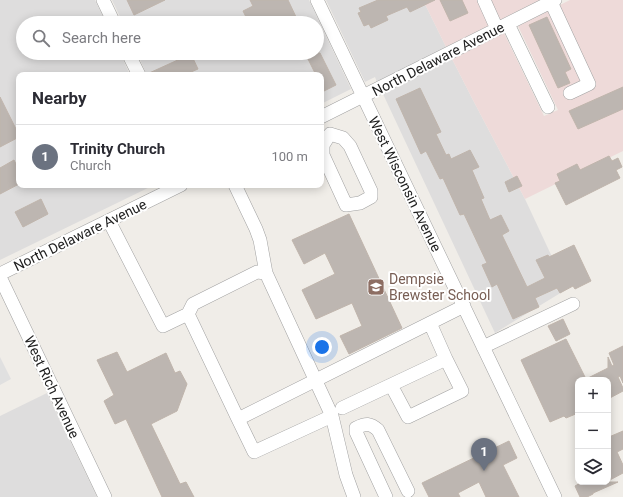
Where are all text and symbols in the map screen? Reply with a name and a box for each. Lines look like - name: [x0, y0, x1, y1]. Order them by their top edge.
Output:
- search box: [16, 16, 324, 60]
- street label: North Delaware Avenue: [369, 19, 507, 99]
- icon: search: [30, 27, 52, 49]
- text: Search here: [62, 29, 141, 47]
- text: Nearby: [32, 88, 87, 108]
- street label: West Wisconsin Avenue: [365, 114, 445, 254]
- text: Trinity Church: [70, 140, 165, 158]
- text: 1: [41, 149, 49, 164]
- text: 100 m: [271, 149, 308, 164]
- text: Church: [70, 158, 111, 173]
- street label: North Delaware Avenue: [11, 196, 149, 274]
- place label: Dempsie Brewster School: [389, 271, 490, 303]
- school or university icon: Dempsie Brewster School: [366, 277, 386, 297]
- street label: West Rich Avenue: [21, 333, 83, 441]
- your location: [312, 337, 332, 357]
- map controls: [575, 377, 611, 485]
- button: +: [575, 377, 611, 413]
- button: −: [575, 413, 611, 449]
- pin: 1: [471, 438, 497, 471]
- button: layers: [575, 449, 611, 485]

